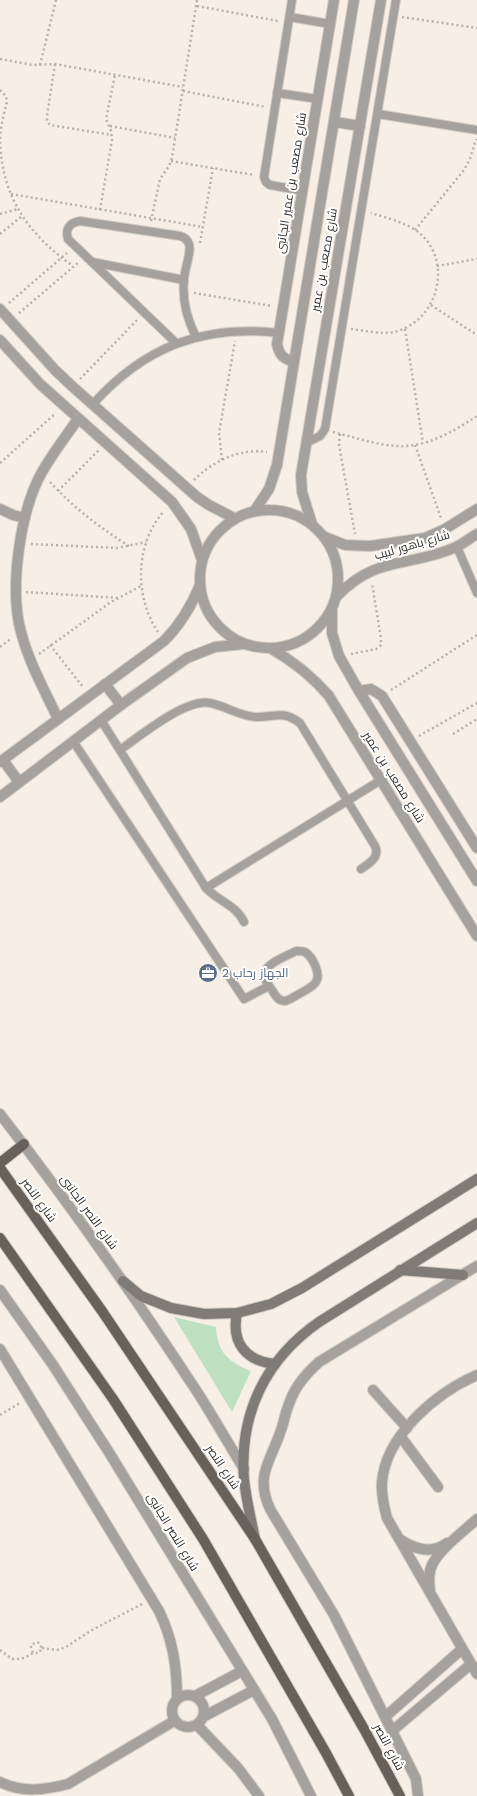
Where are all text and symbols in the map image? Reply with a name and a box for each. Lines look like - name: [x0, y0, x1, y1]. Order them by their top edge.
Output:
- street label: شارع مصعب بن عمير الجانبى: [273, 111, 310, 255]
- street label: شارع مصعب بن عمير: [308, 207, 341, 314]
- street label: شارع باهور لبيب: [373, 528, 452, 563]
- street label: شارع مصعب بن عمير: [359, 728, 428, 826]
- office icon: الجهاز رحاب 2: [197, 962, 219, 984]
- place label: الجهاز رحاب 2: [222, 966, 288, 980]
- street label: شارع النصر الجانبى: [56, 1172, 121, 1253]
- street label: شارع النصر: [17, 1175, 60, 1225]
- street label: شارع النصر: [202, 1441, 243, 1493]
- street label: شارع النصر الجانبى: [143, 1490, 202, 1574]
- street label: شارع النصر: [370, 1720, 407, 1773]

